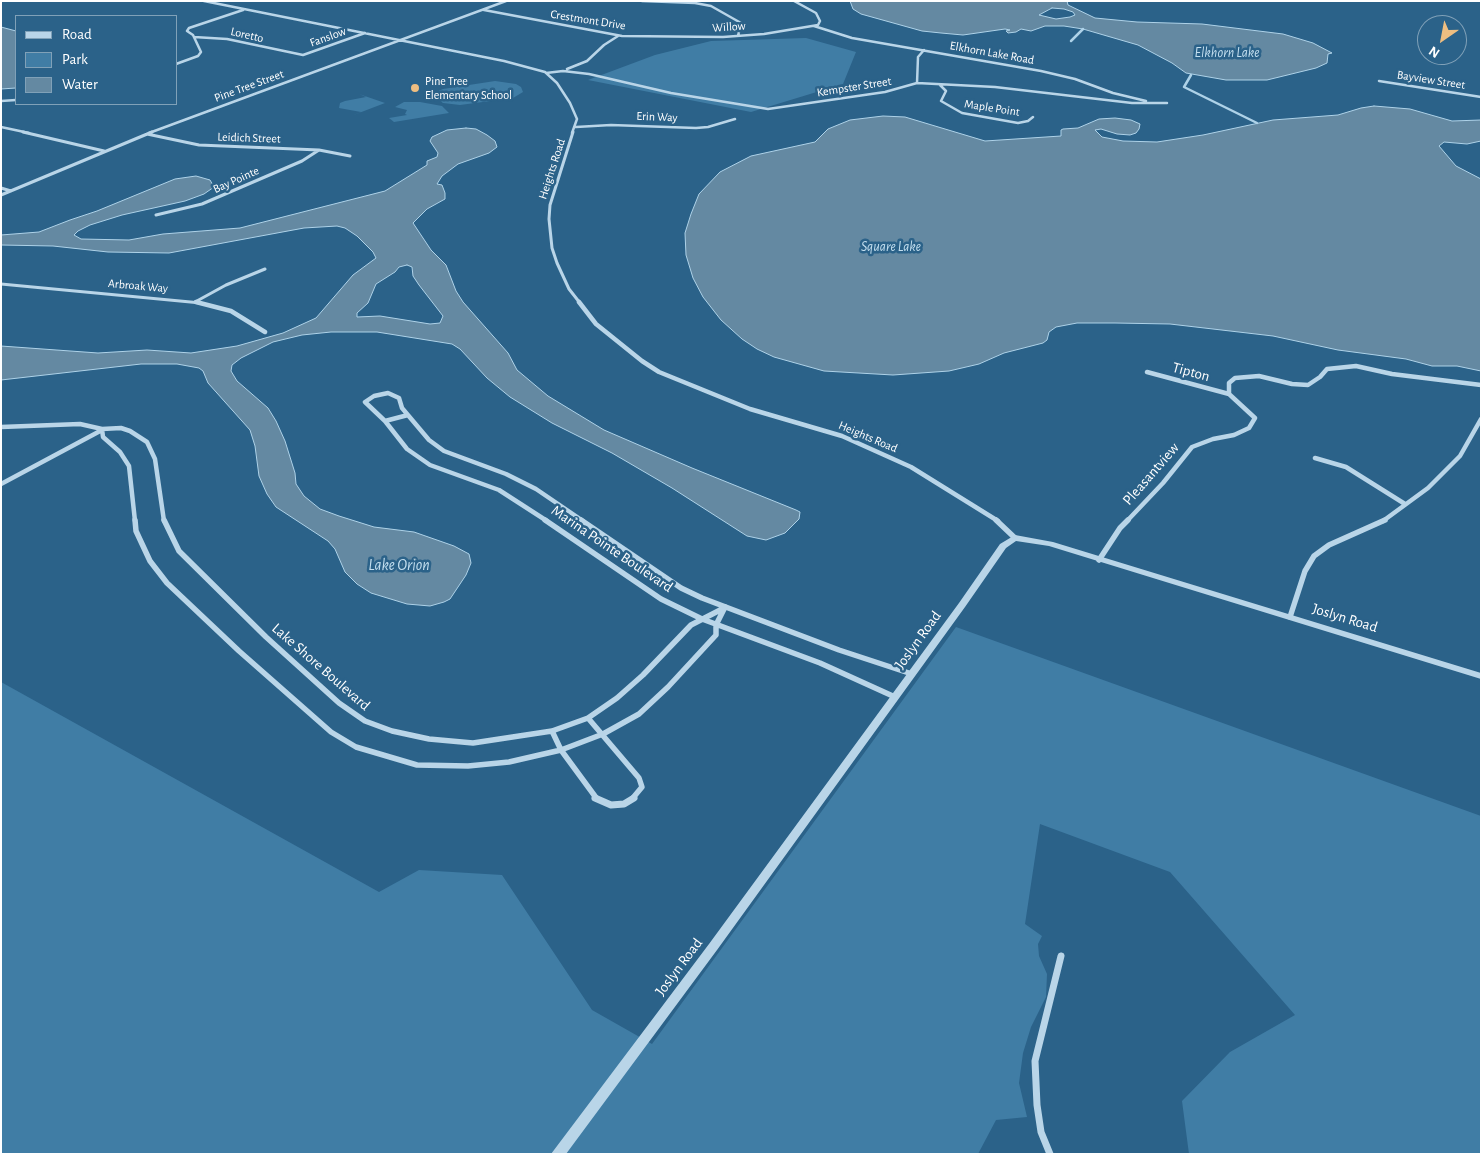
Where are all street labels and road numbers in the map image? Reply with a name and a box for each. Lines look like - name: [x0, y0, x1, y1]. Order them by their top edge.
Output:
- street label: Crestmont Drive: [549, 7, 627, 33]
- street label: Willow: [712, 19, 746, 35]
- street label: Loretto: [229, 24, 265, 46]
- street label: Fanslow: [308, 24, 348, 50]
- street label: Elkhorn Lake Road: [949, 38, 1035, 68]
- street label: Pine Tree Street: [212, 67, 286, 105]
- street label: Bayview Street: [1396, 68, 1466, 92]
- street label: Kempster Street: [816, 74, 892, 100]
- street label: Maple Point: [963, 97, 1021, 119]
- street label: Erin Way: [636, 109, 678, 125]
- street label: Leidich Street: [217, 130, 281, 146]
- street label: Heights Road: [535, 137, 569, 201]
- street label: Bay Pointe: [211, 163, 261, 197]
- street label: Arbroak Way: [107, 276, 169, 296]
- street label: Tipton: [1170, 358, 1212, 386]
- street label: Heights Road: [836, 418, 900, 456]
- street label: Pleasantview: [1119, 439, 1183, 509]
- street label: Marina Pointe Boulevard: [548, 502, 676, 596]
- street label: Joslyn Road: [1310, 600, 1380, 636]
- street label: Joslyn Road: [891, 607, 945, 673]
- street label: Lake Shore Boulevard: [268, 619, 374, 715]
- street label: Joslyn Road: [652, 935, 706, 999]

